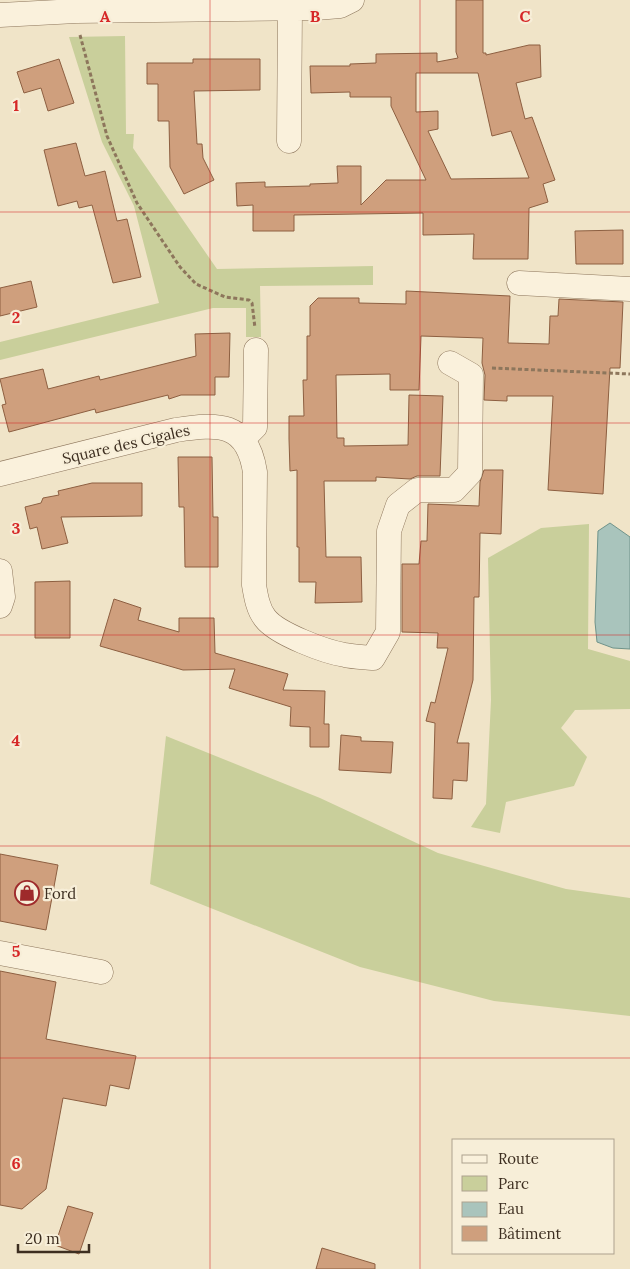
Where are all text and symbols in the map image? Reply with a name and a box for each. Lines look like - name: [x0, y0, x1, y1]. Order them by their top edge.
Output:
- text: A: [100, 6, 111, 26]
- text: B: [310, 6, 321, 26]
- text: C: [519, 6, 531, 26]
- text: 1: [13, 95, 19, 115]
- text: 2: [12, 307, 20, 327]
- street label: Square des Cigales: [60, 420, 192, 468]
- text: 3: [12, 518, 21, 538]
- text: 4: [12, 730, 21, 750]
- shop icon: Ford: [14, 880, 40, 906]
- place label: Ford: [44, 884, 76, 903]
- text: 5: [12, 941, 21, 961]
- legend: [452, 1139, 615, 1254]
- text: Route: [498, 1149, 539, 1168]
- text: 6: [11, 1153, 21, 1173]
- text: Parc: [498, 1174, 529, 1193]
- text: Eau: [498, 1199, 524, 1218]
- scale bar: [18, 1222, 89, 1254]
- text: Bâtiment: [498, 1224, 561, 1243]
- text: 20 m: [25, 1229, 60, 1248]

